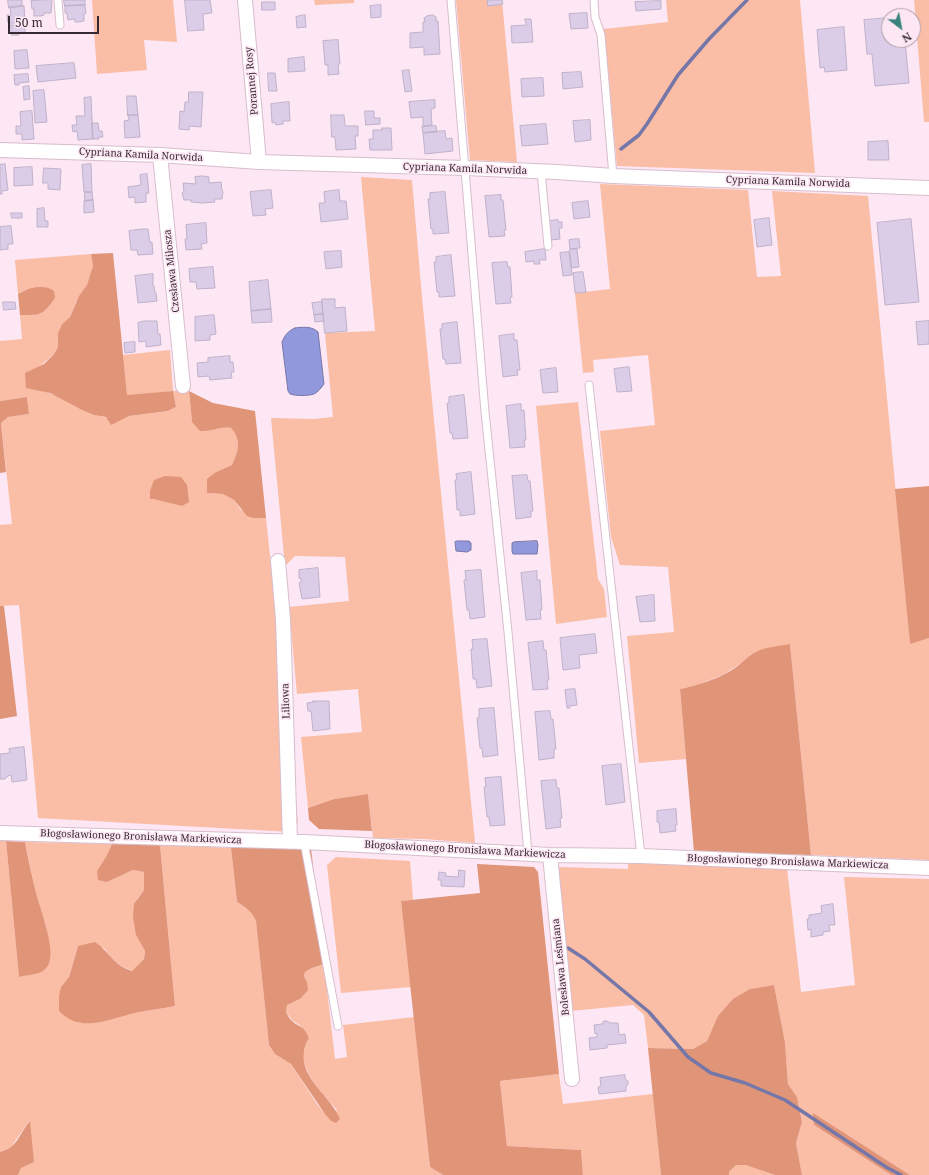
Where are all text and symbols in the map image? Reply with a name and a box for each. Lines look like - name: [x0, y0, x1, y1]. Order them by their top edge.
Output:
- scale bar: [10, 8, 101, 34]
- north arrow: [881, 8, 921, 48]
- text: 50 m: [15, 14, 43, 31]
- text: N: [899, 29, 915, 46]
- street label: Porannej Rosy: [243, 46, 261, 116]
- street label: Cypriana Kamila Norwida: [79, 146, 203, 164]
- street label: Cypriana Kamila Norwida: [403, 161, 527, 177]
- street label: Cypriana Kamila Norwida: [726, 174, 850, 190]
- street label: Czesława Miłosza: [162, 229, 182, 313]
- street label: Liliowa: [279, 683, 293, 719]
- street label: Błogosławionego Bronisława Markiewicza: [40, 827, 242, 847]
- street label: Błogosławionego Bronisława Markiewicza: [364, 839, 566, 861]
- street label: Błogosławionego Bronisława Markiewicza: [687, 852, 889, 872]
- street label: Bolesława Leśmiana: [550, 918, 572, 1016]

